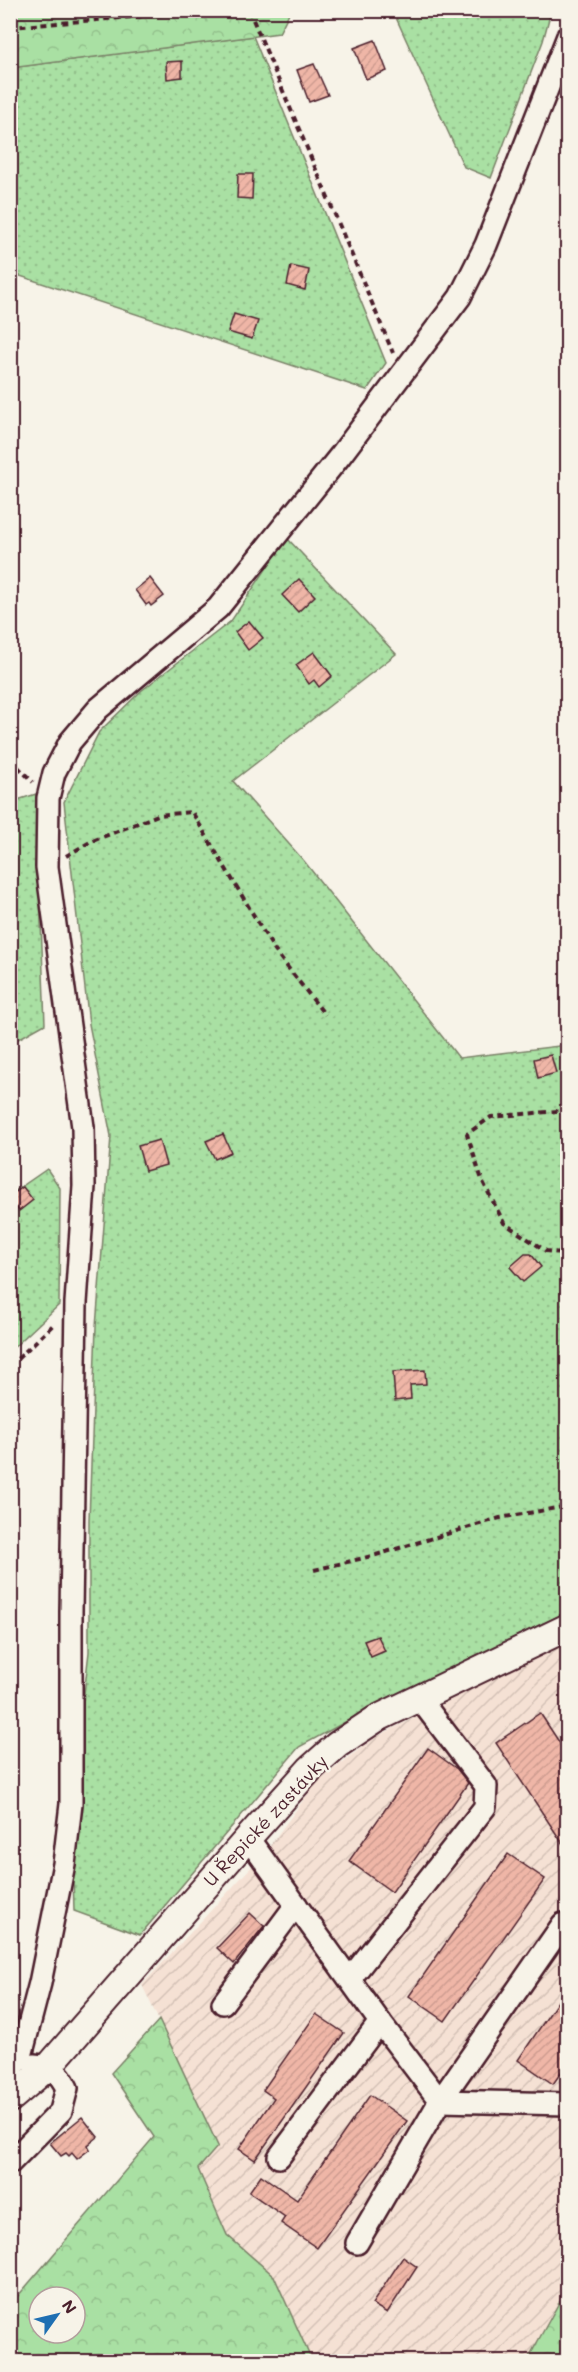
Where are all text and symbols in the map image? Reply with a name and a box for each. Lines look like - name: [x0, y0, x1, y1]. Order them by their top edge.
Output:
- street label: U Řepické zastávky: [198, 1749, 333, 1891]
- north arrow: [27, 2285, 87, 2345]
- text: N: [58, 2295, 82, 2317]

